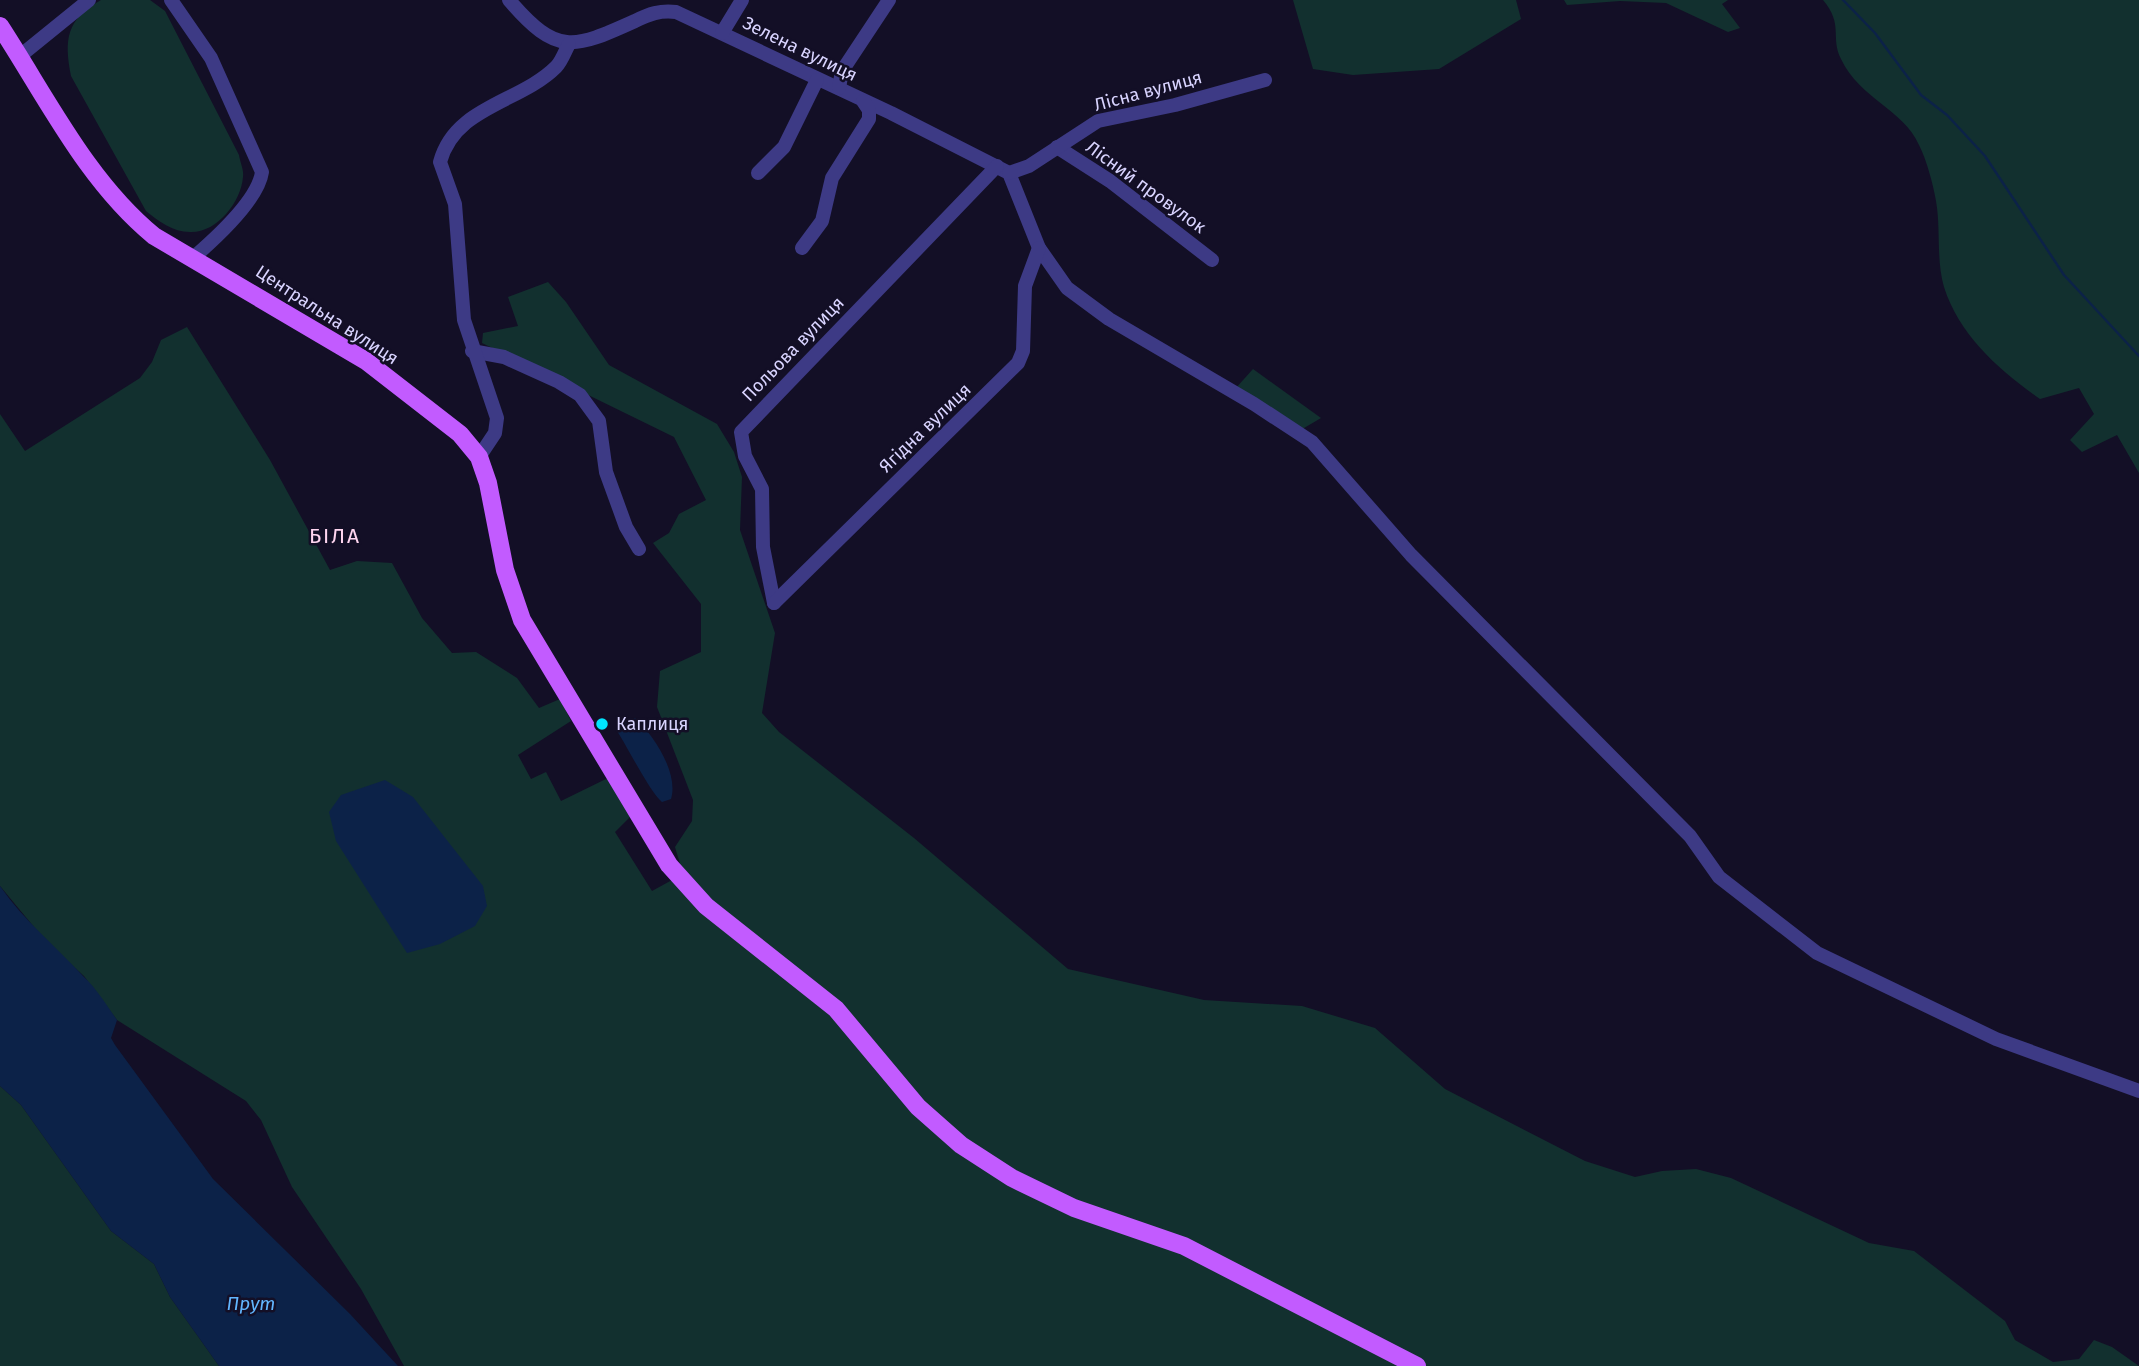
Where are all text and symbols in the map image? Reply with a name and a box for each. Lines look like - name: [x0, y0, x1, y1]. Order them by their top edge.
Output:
- street label: Зелена вулиця: [739, 12, 861, 86]
- street label: Лісна вулиця: [1092, 66, 1204, 116]
- street label: Лісний провулок: [1082, 136, 1211, 238]
- street label: Центральна вулиця: [251, 261, 403, 369]
- street label: Польова вулиця: [737, 292, 849, 406]
- street label: Ягідна вулиця: [874, 379, 976, 477]
- district label: БІЛА: [309, 523, 361, 549]
- place label: Каплиця: [616, 713, 689, 735]
- marker: Каплиця: [594, 716, 610, 732]
- water label: Прут: [227, 1292, 275, 1315]

